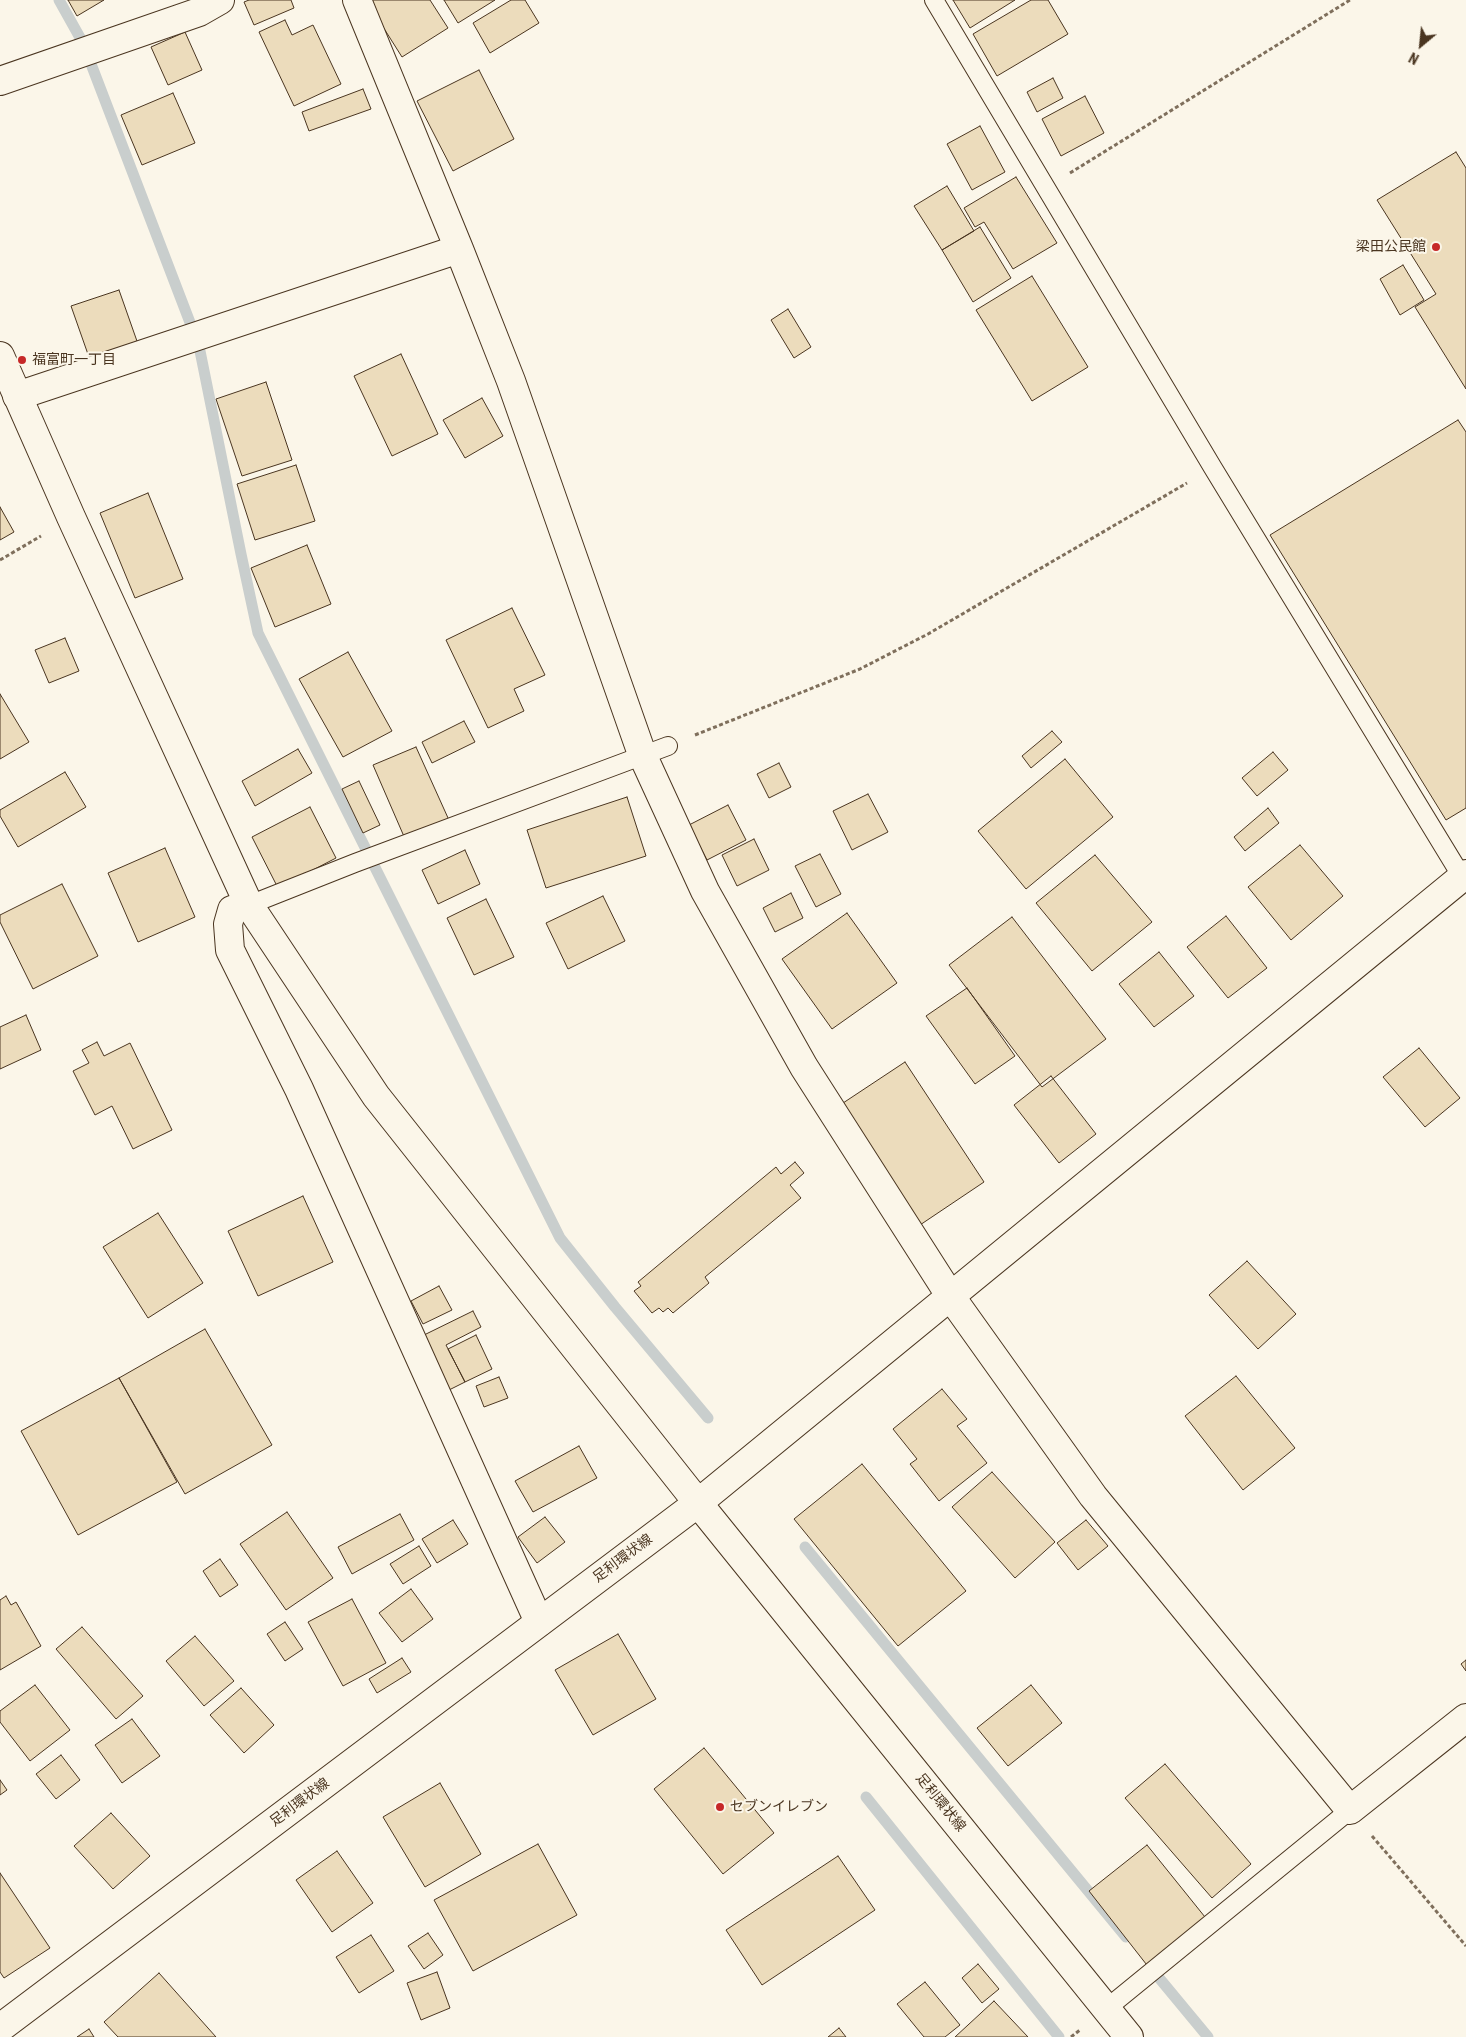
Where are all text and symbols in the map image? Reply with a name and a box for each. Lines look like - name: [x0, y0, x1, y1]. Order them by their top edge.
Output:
- north arrow: [1396, 20, 1446, 70]
- text: N: [1406, 49, 1422, 67]
- place label: 梁田公民館: [1356, 239, 1426, 255]
- marker: 梁田公民館: [1430, 241, 1442, 253]
- place label: 福富町一丁目: [32, 352, 116, 368]
- marker: 福富町一丁目: [16, 354, 28, 366]
- street label: 足利環状線: [590, 1531, 656, 1587]
- street label: 足利環状線: [911, 1771, 969, 1835]
- street label: 足利環状線: [267, 1775, 333, 1831]
- place label: セブンイレブン: [730, 1799, 828, 1815]
- marker: セブンイレブン: [714, 1801, 726, 1813]

